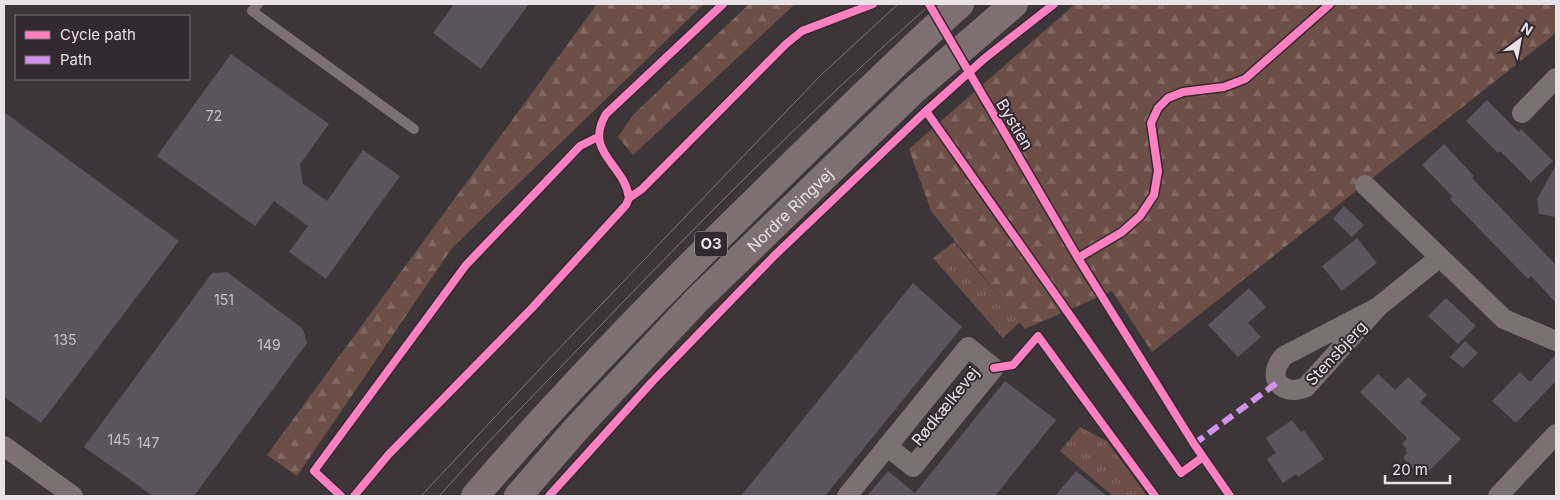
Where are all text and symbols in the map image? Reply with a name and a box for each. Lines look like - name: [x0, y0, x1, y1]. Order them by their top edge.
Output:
- legend: [15, 15, 190, 80]
- north arrow: [1495, 15, 1545, 65]
- text: N: [1518, 19, 1536, 39]
- text: Cycle path: [60, 25, 136, 44]
- text: Path: [60, 50, 92, 69]
- street label: Bystien: [992, 95, 1038, 153]
- house number: 72: [206, 107, 222, 124]
- street label: Nordre Ringvej: [743, 164, 837, 256]
- road number: O3: [695, 232, 727, 256]
- house number: 151: [214, 291, 234, 308]
- street label: Stensbjerg: [1301, 317, 1371, 389]
- house number: 135: [54, 331, 76, 348]
- house number: 149: [257, 336, 281, 353]
- street label: Rødkælkevej: [907, 362, 983, 450]
- house number: 145: [107, 431, 131, 448]
- house number: 147: [137, 434, 159, 451]
- scale bar: [1385, 452, 1450, 484]
- text: 20 m: [1392, 460, 1428, 479]

